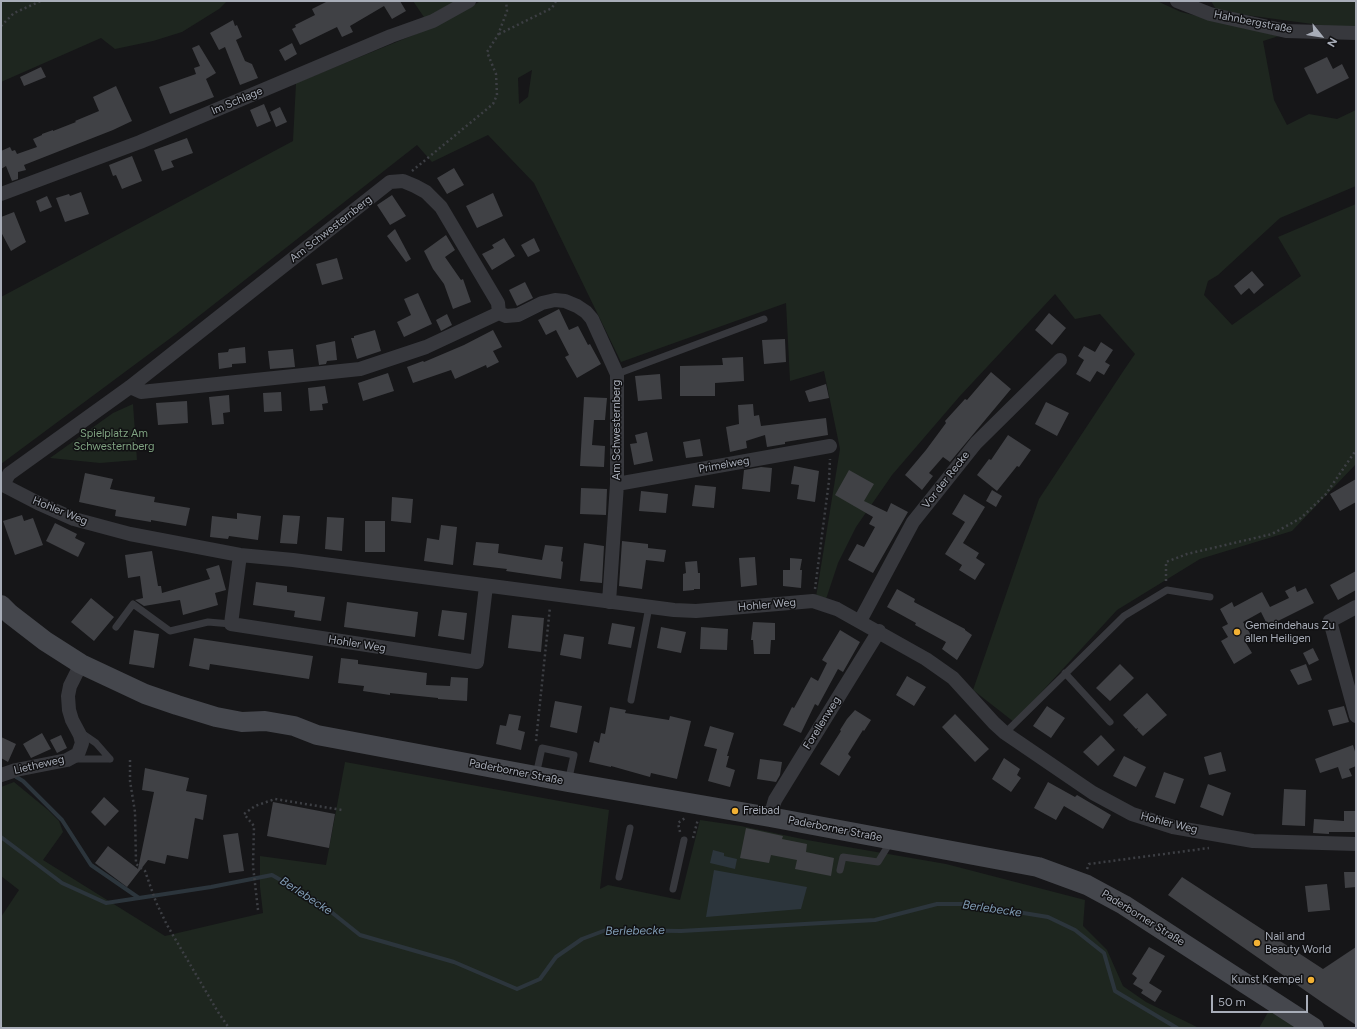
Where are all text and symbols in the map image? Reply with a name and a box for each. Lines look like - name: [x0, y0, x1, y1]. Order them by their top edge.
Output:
- street label: Hahnbergstraße: [1213, 8, 1293, 36]
- north arrow: [1301, 16, 1341, 56]
- text: N: [1324, 35, 1340, 49]
- street label: Im Schlage: [209, 84, 265, 118]
- street label: Am Schwesternberg: [287, 193, 375, 265]
- street label: Am Schwesternberg: [610, 380, 624, 480]
- park label: Spielplatz Am Schwesternberg: [73, 427, 155, 453]
- street label: Vor der Recke: [920, 449, 972, 511]
- street label: Primelweg: [698, 454, 750, 476]
- street label: Hohler Weg: [31, 494, 89, 528]
- street label: Hohler Weg: [737, 596, 797, 614]
- place label: Gemeindehaus Zu allen Heiligen: [1245, 619, 1335, 645]
- marker: Gemeindehaus Zu allen Heiligen: [1232, 627, 1242, 637]
- street label: Hohler Weg: [327, 633, 387, 655]
- street label: Forellenweg: [801, 694, 843, 752]
- street label: Lietheweg: [12, 753, 66, 777]
- street label: Paderborner Straße: [468, 756, 564, 788]
- place label: Freibad: [743, 804, 780, 818]
- marker: Freibad: [730, 806, 740, 816]
- street label: Hohler Weg: [1139, 810, 1199, 836]
- street label: Paderborner Straße: [787, 813, 883, 845]
- water label: Berlebecke: [277, 874, 335, 918]
- street label: Paderborner Straße: [1099, 887, 1187, 949]
- water label: Berlebecke: [961, 898, 1023, 920]
- water label: Berlebecke: [605, 923, 665, 939]
- place label: Nail and Beauty World: [1265, 930, 1331, 956]
- marker: Nail and Beauty World: [1252, 938, 1262, 948]
- place label: Kunst Krempel: [1231, 973, 1303, 987]
- marker: Kunst Krempel: [1306, 975, 1316, 985]
- scale bar: [1213, 987, 1310, 1013]
- text: 50 m: [1218, 995, 1246, 1009]

